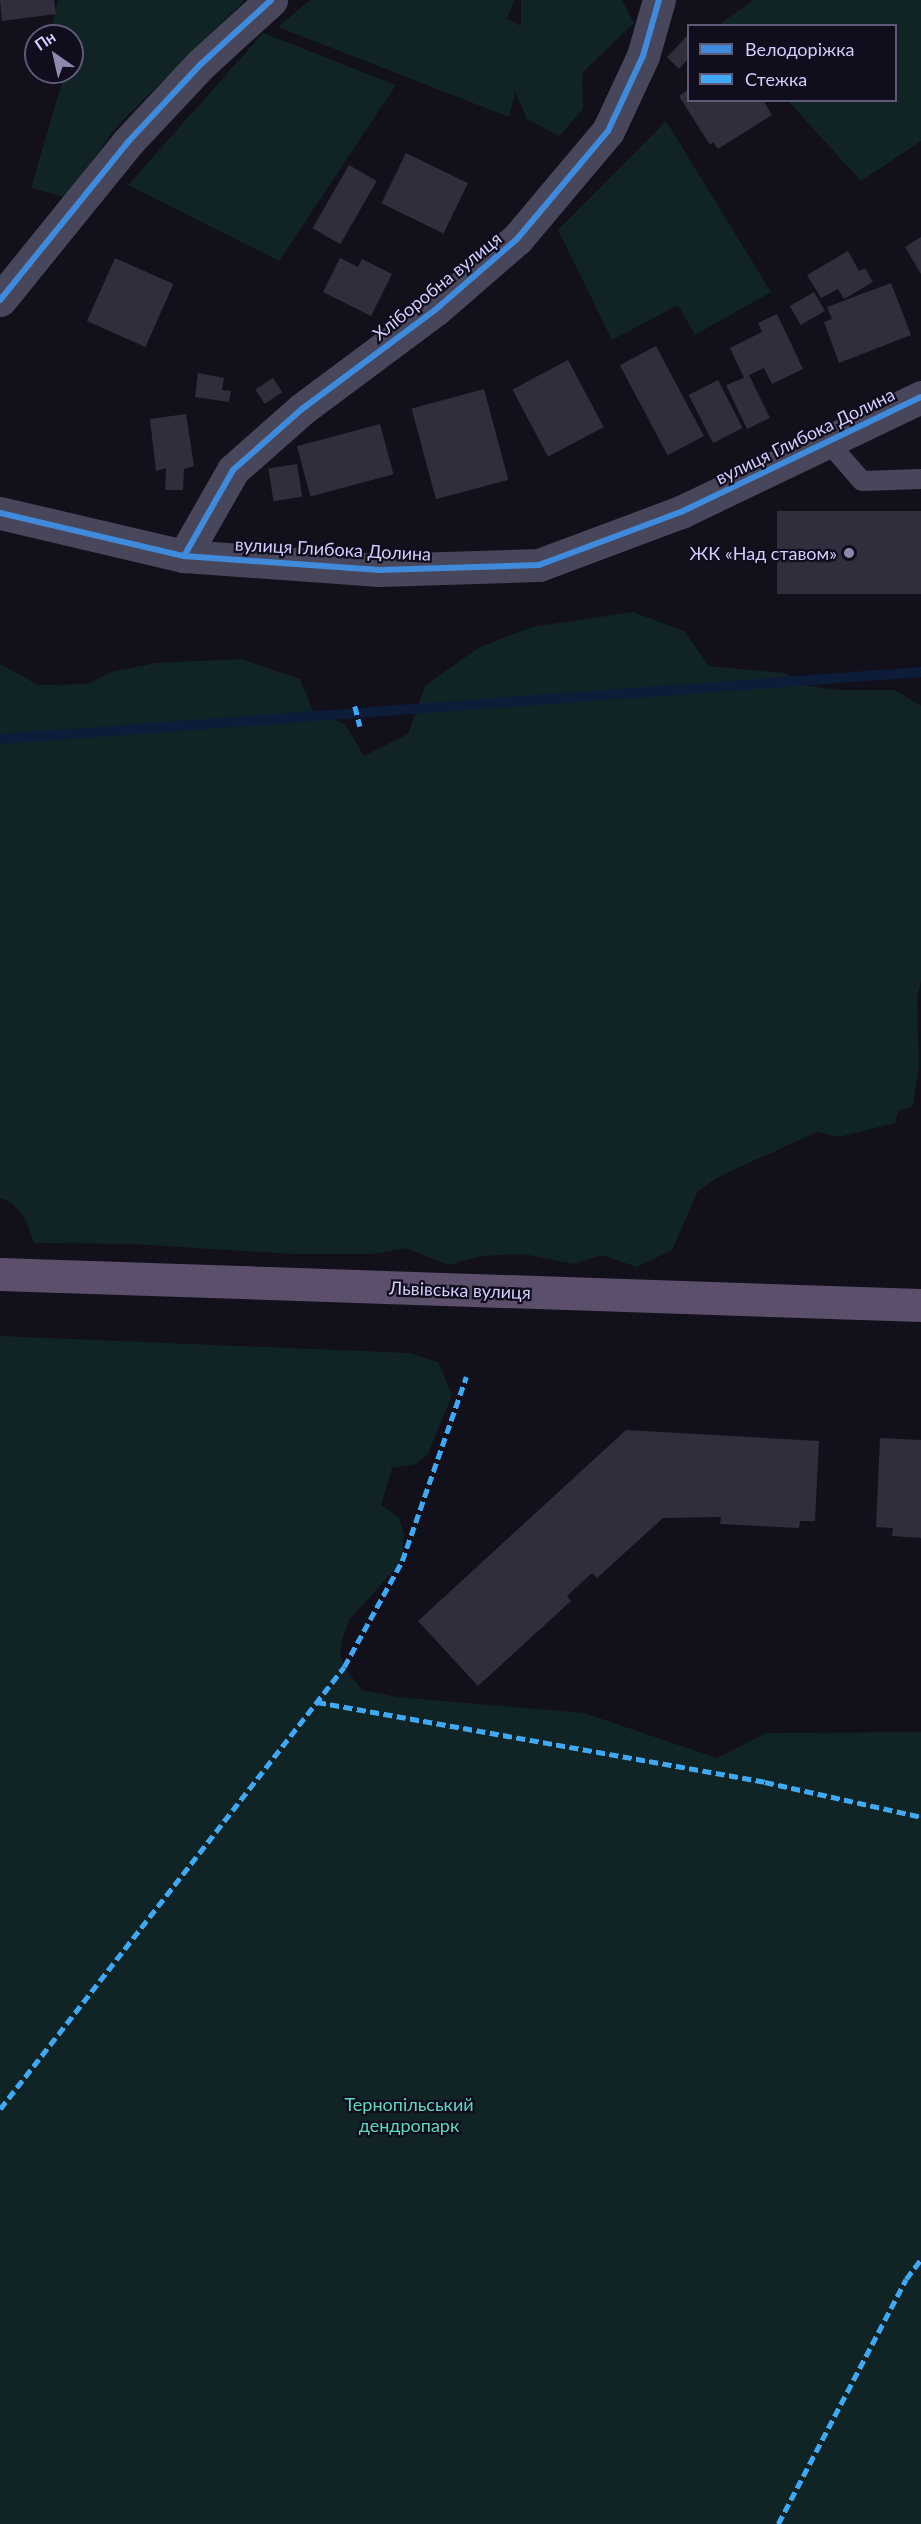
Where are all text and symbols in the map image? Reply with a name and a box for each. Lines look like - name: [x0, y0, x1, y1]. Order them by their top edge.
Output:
- north arrow: [24, 24, 84, 84]
- legend: [687, 24, 897, 102]
- text: Пн: [31, 27, 59, 54]
- text: Велодоріжка: [745, 38, 854, 60]
- text: Стежка: [745, 68, 807, 90]
- street label: Хліборобна вулиця: [368, 227, 506, 345]
- street label: вулиця Глибока Долина: [712, 383, 898, 489]
- street label: вулиця Глибока Долина: [234, 533, 432, 565]
- place label: ЖК «Над ставом»: [690, 542, 837, 564]
- marker: ЖК «Над ставом»: [842, 546, 856, 560]
- street label: Львівська вулиця: [389, 1277, 531, 1303]
- park label: Тернопільський дендропарк: [344, 2094, 474, 2136]

